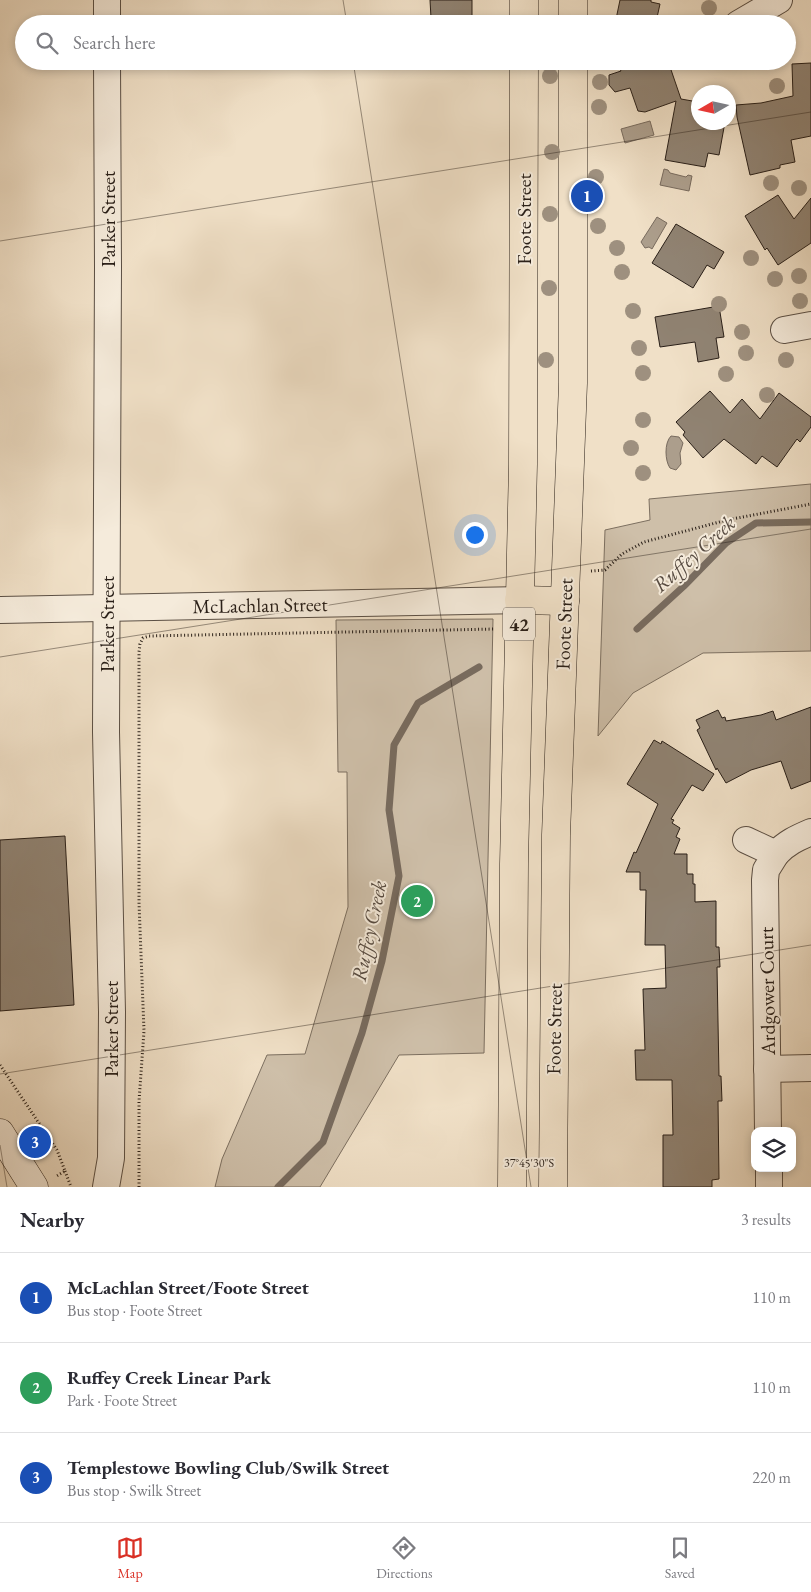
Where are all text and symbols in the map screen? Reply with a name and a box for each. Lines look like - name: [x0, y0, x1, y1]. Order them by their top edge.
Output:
- search box: [15, 15, 796, 70]
- icon: search: [33, 29, 61, 57]
- text: Search here: [73, 30, 155, 55]
- north arrow: [691, 85, 736, 130]
- street label: Parker Street: [95, 170, 121, 267]
- street label: Foote Street: [511, 173, 537, 265]
- pin: 1: [571, 177, 603, 215]
- water label: Ruffey Creek: [647, 509, 741, 598]
- your location: [462, 522, 488, 548]
- street label: Parker Street: [94, 575, 120, 672]
- street label: Foote Street: [549, 577, 579, 670]
- street label: McLachlan Street: [192, 591, 329, 619]
- road number: 42: [503, 608, 535, 640]
- water label: Ruffey Creek: [345, 878, 392, 984]
- pin: 2: [401, 882, 433, 920]
- street label: Ardgower Court: [753, 926, 781, 1056]
- street label: Parker Street: [98, 980, 124, 1077]
- street label: Foote Street: [540, 982, 568, 1075]
- pin: 3: [19, 1123, 51, 1161]
- map controls: [751, 1127, 796, 1172]
- button: layers: [751, 1127, 796, 1172]
- text: 37°45'30"S: [504, 1155, 554, 1171]
- text: Nearby: [20, 1206, 84, 1233]
- text: 3 results: [741, 1209, 791, 1230]
- text: McLachlan Street/Foote Street: [67, 1275, 309, 1300]
- text: 1: [32, 1287, 40, 1308]
- text: 110 m: [752, 1287, 791, 1308]
- text: Bus stop · Foote Street: [67, 1300, 202, 1321]
- text: Ruffey Creek Linear Park: [67, 1365, 271, 1390]
- text: 2: [32, 1377, 40, 1398]
- text: 110 m: [752, 1377, 791, 1398]
- text: Park · Foote Street: [67, 1390, 177, 1411]
- text: Templestowe Bowling Club/Swilk Street: [67, 1455, 389, 1480]
- text: 3: [32, 1467, 40, 1488]
- text: 220 m: [752, 1467, 791, 1488]
- text: Bus stop · Swilk Street: [67, 1480, 201, 1501]
- tab: Map: [116, 1534, 144, 1582]
- tab: Directions: [376, 1534, 433, 1582]
- tab: Saved: [665, 1534, 695, 1582]

